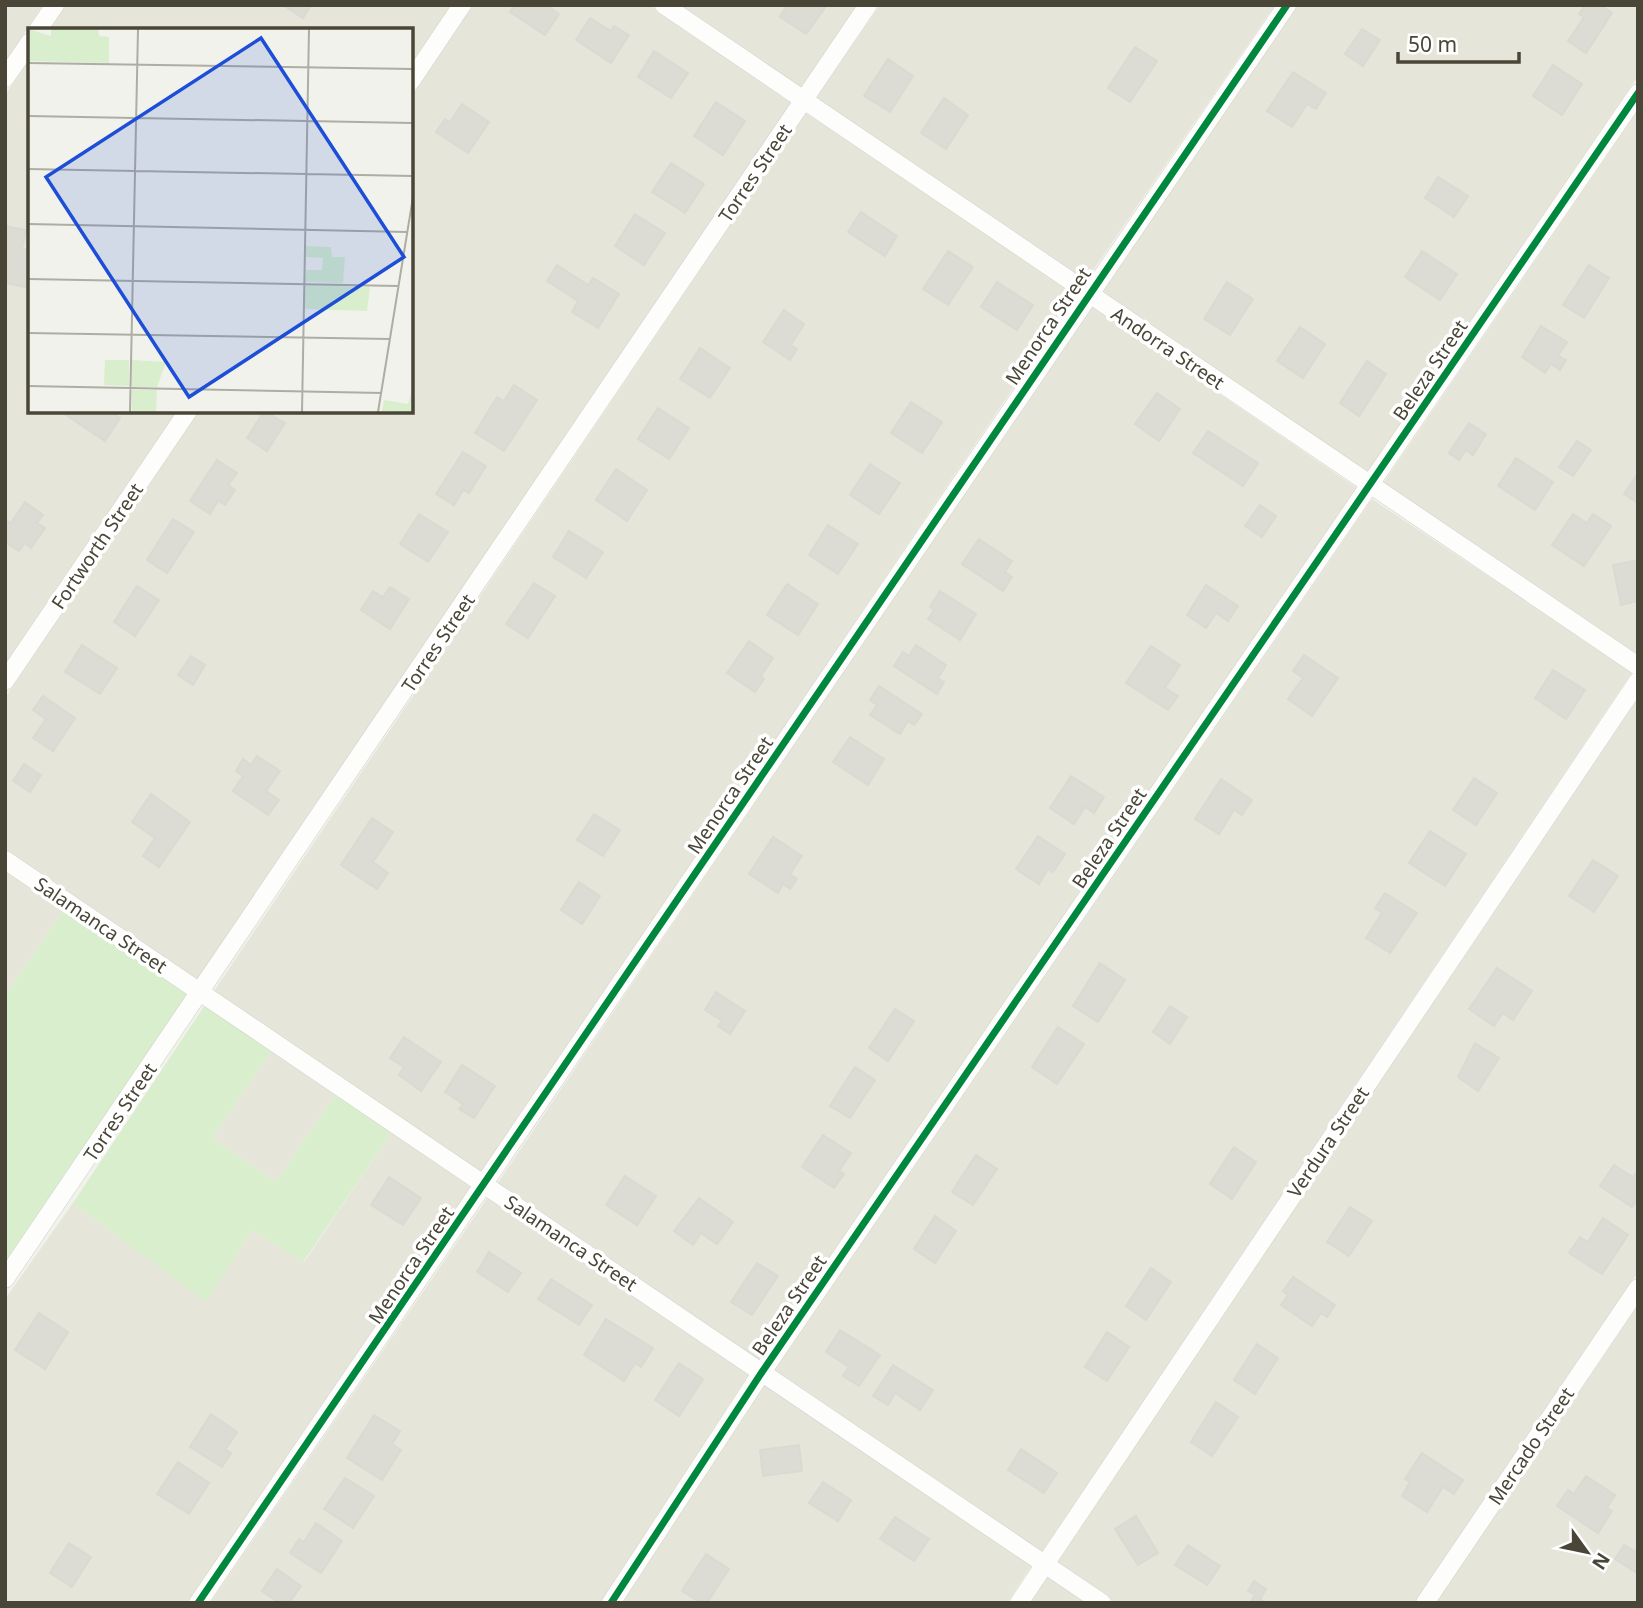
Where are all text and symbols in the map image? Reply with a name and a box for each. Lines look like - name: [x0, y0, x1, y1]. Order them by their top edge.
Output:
- scale bar: [1398, 21, 1519, 65]
- inset map: [28, 28, 413, 413]
- text: 50 m: [1408, 30, 1457, 58]
- street label: Torres Street: [712, 118, 798, 227]
- street label: Menorca Street: [999, 262, 1097, 390]
- street label: Andorra Street: [1106, 301, 1230, 395]
- street label: Beleza Street: [1387, 315, 1473, 425]
- street label: Fortworth Street: [45, 478, 149, 614]
- street label: Torres Street: [395, 588, 481, 697]
- street label: Menorca Street: [681, 731, 779, 859]
- street label: Beleza Street: [1066, 783, 1152, 893]
- street label: Salamanca Street: [30, 871, 172, 979]
- street label: Torres Street: [77, 1057, 163, 1166]
- street label: Verdura Street: [1281, 1081, 1375, 1203]
- street label: Salamanca Street: [500, 1189, 642, 1297]
- street label: Menorca Street: [362, 1201, 460, 1329]
- street label: Beleza Street: [746, 1250, 832, 1360]
- street label: Mercado Street: [1482, 1382, 1580, 1510]
- north arrow: [1552, 1517, 1622, 1587]
- text: N: [1586, 1548, 1616, 1575]

